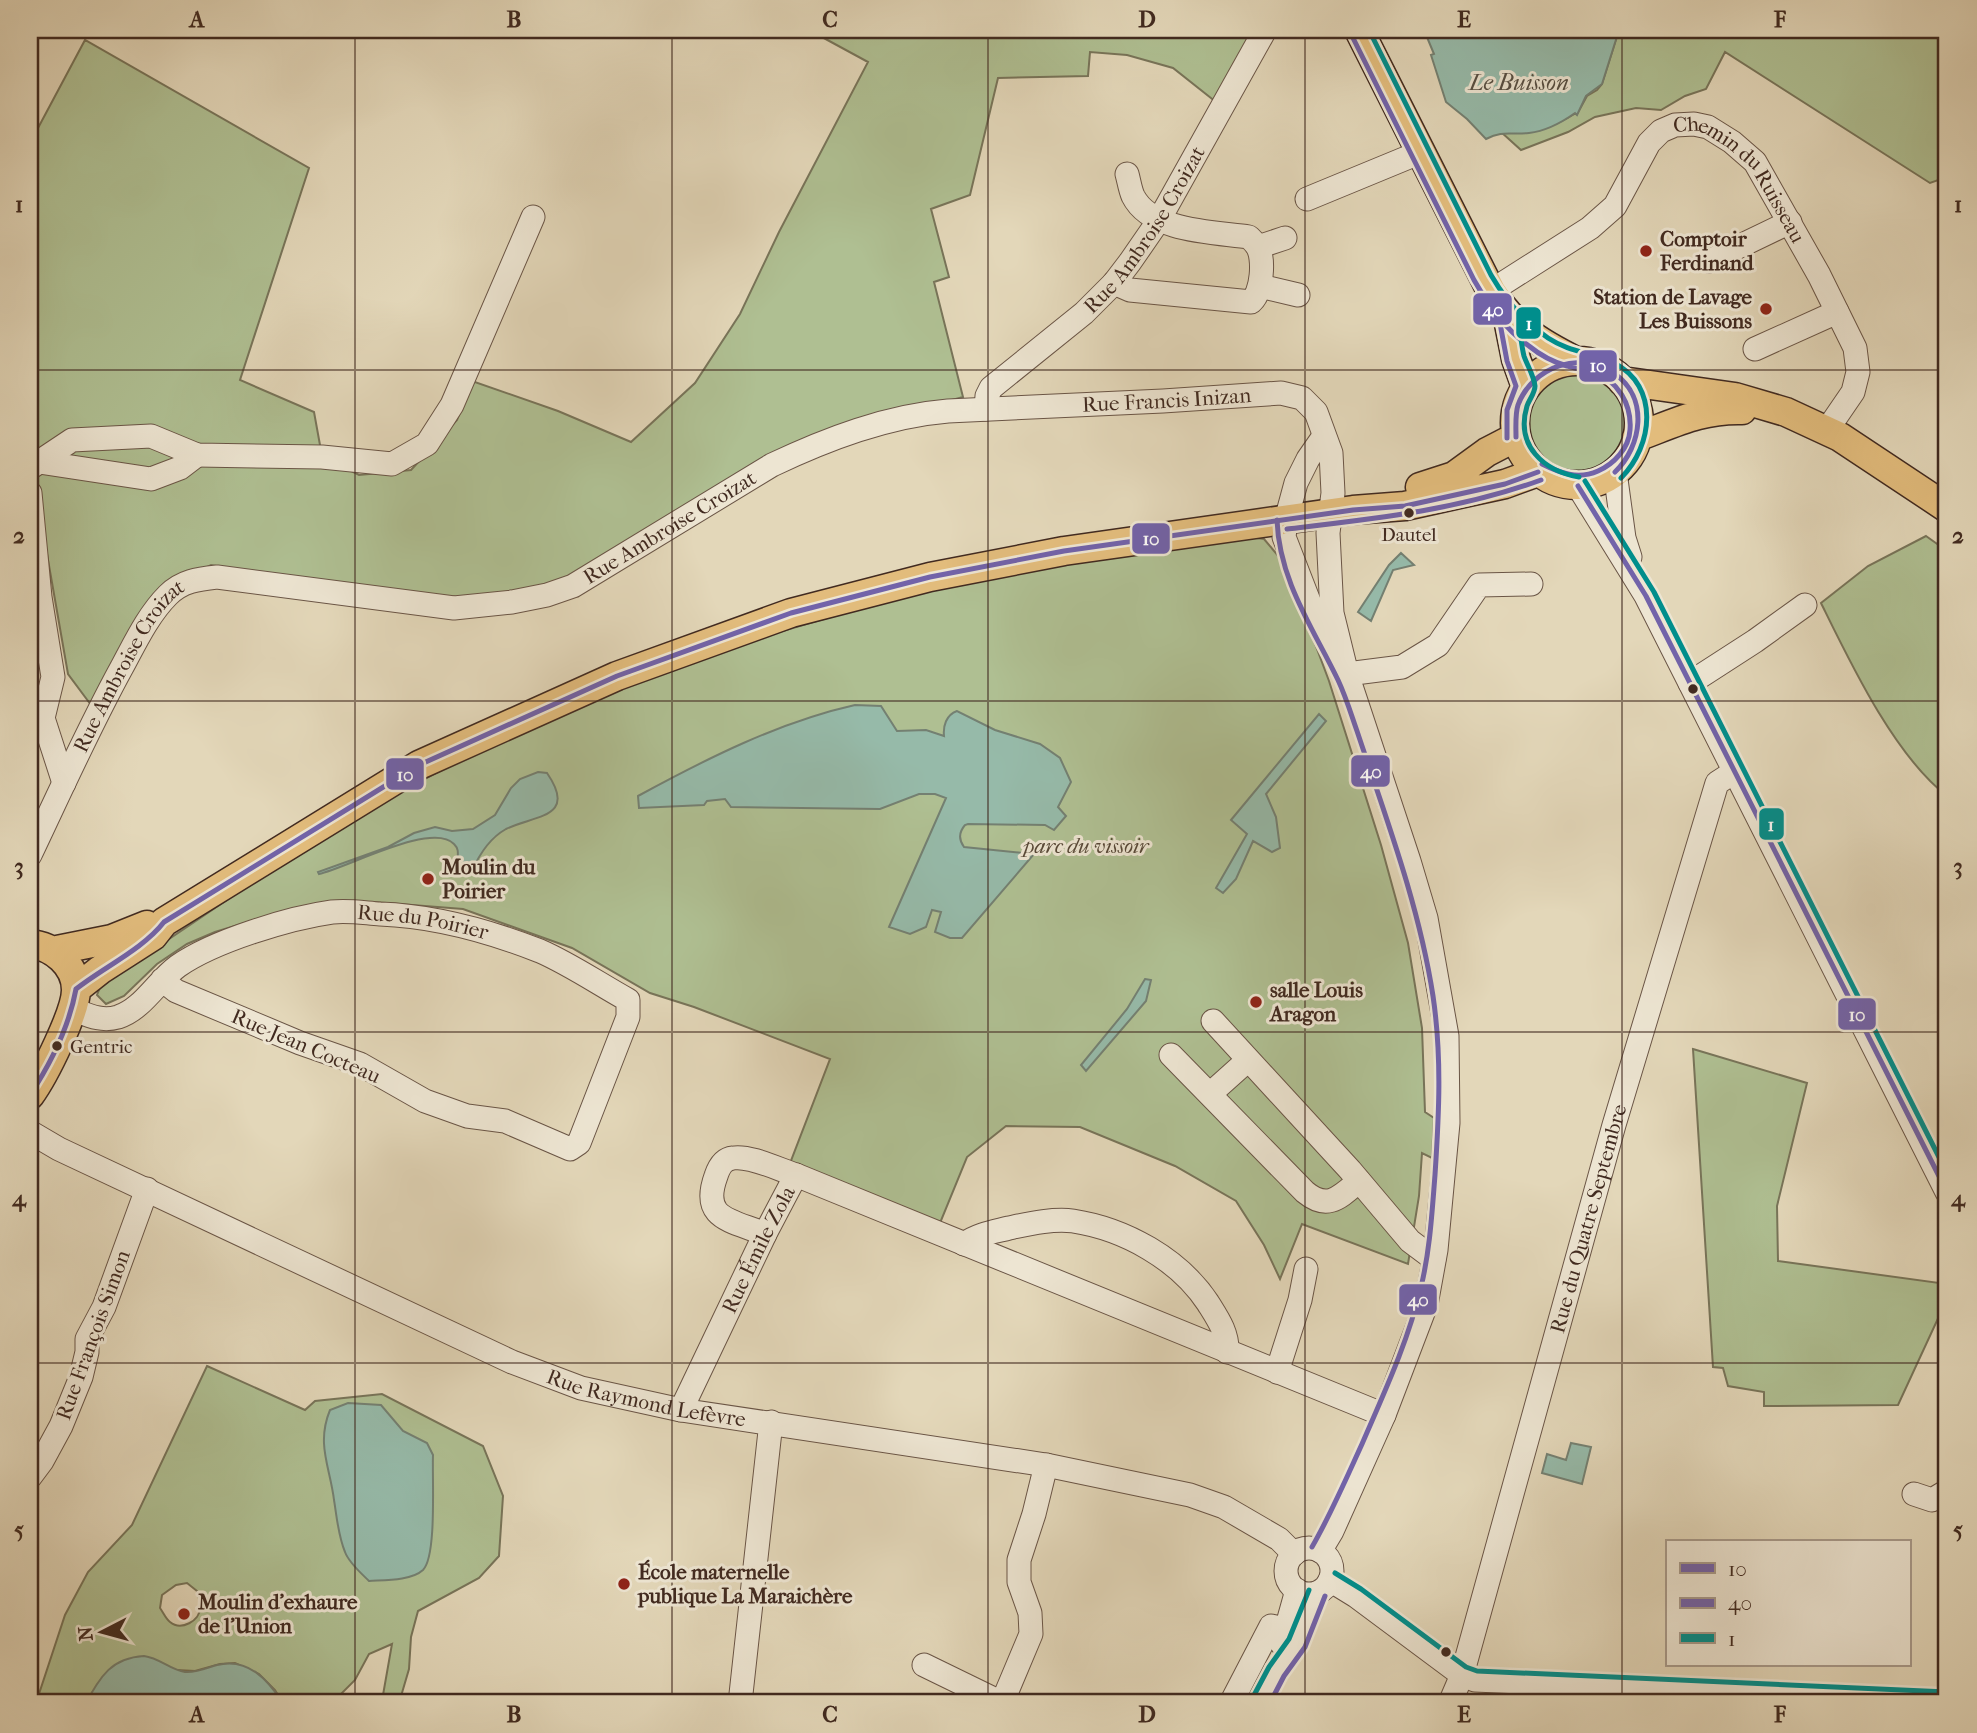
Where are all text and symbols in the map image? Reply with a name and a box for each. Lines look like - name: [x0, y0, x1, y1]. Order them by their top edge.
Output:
- text: A: [188, 6, 206, 33]
- text: B: [507, 6, 522, 33]
- text: C: [822, 6, 838, 33]
- text: D: [1138, 6, 1156, 33]
- text: E: [1457, 6, 1471, 33]
- text: F: [1773, 6, 1787, 33]
- water label: Le Buisson: [1467, 69, 1569, 96]
- street label: Chemin du Ruisseau: [1672, 112, 1810, 247]
- street label: Rue Ambroise Croizat: [1079, 142, 1210, 318]
- text: 1: [15, 191, 23, 218]
- text: 1: [1954, 191, 1962, 218]
- place label: Comptoir Ferdinand: [1659, 227, 1754, 275]
- marker: Comptoir Ferdinand: [1638, 243, 1654, 259]
- place label: Station de Lavage Les Buissons: [1593, 285, 1753, 333]
- line badge: 40: [1472, 292, 1513, 326]
- text: 40: [1481, 299, 1504, 321]
- marker: Station de Lavage Les Buissons: [1758, 301, 1774, 317]
- line badge: 1: [1515, 306, 1542, 340]
- text: 1: [1526, 313, 1532, 335]
- line badge: 10: [1578, 349, 1618, 383]
- text: 10: [1589, 355, 1607, 377]
- street label: Rue Francis Inizan: [1082, 383, 1252, 417]
- street label: Rue Ambroise Croizat: [579, 465, 761, 589]
- marker: Dautel: [1402, 506, 1416, 520]
- text: 2: [13, 522, 25, 549]
- line badge: 10: [1131, 522, 1171, 555]
- text: 2: [1952, 522, 1964, 549]
- place label: Dautel: [1381, 524, 1437, 546]
- text: 10: [1142, 528, 1160, 550]
- street label: Rue Ambroise Croizat: [68, 574, 189, 756]
- unlabelled marker: [1686, 682, 1700, 696]
- line badge: 40: [1350, 754, 1391, 788]
- line badge: 10: [385, 757, 425, 791]
- text: 40: [1359, 761, 1382, 783]
- text: 10: [396, 764, 414, 786]
- line badge: 1: [1758, 807, 1785, 841]
- text: 1: [1768, 814, 1774, 836]
- park label: parc du vissoir: [1020, 834, 1150, 858]
- text: 3: [14, 853, 24, 880]
- text: 3: [1953, 853, 1963, 880]
- place label: Moulin du Poirier: [441, 855, 535, 903]
- marker: Moulin du Poirier: [420, 871, 436, 887]
- street label: Rue du Poirier: [356, 900, 491, 944]
- place label: salle Louis Aragon: [1268, 978, 1363, 1026]
- marker: salle Louis Aragon: [1248, 994, 1264, 1010]
- line badge: 10: [1837, 997, 1877, 1031]
- street label: Rue Jean Cocteau: [228, 1004, 384, 1088]
- text: 10: [1848, 1004, 1866, 1026]
- place label: Gentric: [70, 1036, 132, 1058]
- marker: Gentric: [50, 1039, 64, 1053]
- street label: Rue du Quatre Septembre: [1545, 1101, 1632, 1336]
- street label: Rue Émile Zola: [717, 1182, 800, 1317]
- text: 4: [11, 1185, 27, 1212]
- text: 4: [1950, 1185, 1966, 1212]
- street label: Rue François Simon: [51, 1247, 135, 1423]
- line badge: 40: [1398, 1283, 1438, 1316]
- text: 40: [1406, 1289, 1429, 1311]
- street label: Rue Raymond Lefèvre: [543, 1364, 747, 1432]
- text: 5: [14, 1516, 24, 1543]
- text: 5: [1953, 1516, 1963, 1543]
- legend: [1666, 1540, 1910, 1666]
- text: 10: [1728, 1557, 1747, 1581]
- place label: École maternelle publique La Maraichère: [637, 1559, 853, 1608]
- marker: École maternelle publique La Maraichère: [616, 1576, 632, 1592]
- place label: Moulin d'exhaure de l'Union: [197, 1590, 358, 1638]
- text: 40: [1728, 1591, 1752, 1615]
- north arrow: [66, 1596, 136, 1666]
- marker: Moulin d'exhaure de l'Union: [176, 1606, 192, 1622]
- text: N: [74, 1625, 98, 1642]
- text: 1: [1728, 1627, 1736, 1651]
- unlabelled marker: [1439, 1645, 1453, 1659]
- text: A: [188, 1701, 206, 1728]
- text: B: [507, 1701, 522, 1728]
- text: C: [822, 1701, 838, 1728]
- text: D: [1138, 1701, 1156, 1728]
- text: E: [1457, 1701, 1471, 1728]
- text: F: [1773, 1701, 1787, 1728]

